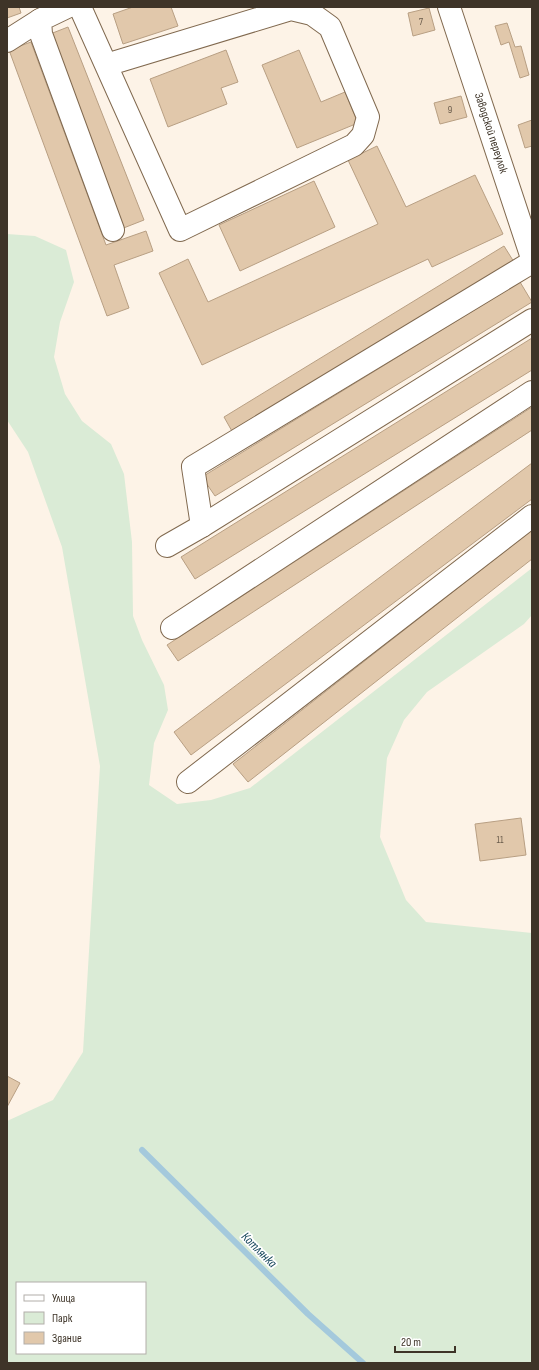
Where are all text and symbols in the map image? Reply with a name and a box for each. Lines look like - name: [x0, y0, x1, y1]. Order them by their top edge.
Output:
- house number: 7: [419, 16, 423, 28]
- street label: Заводской переулок: [471, 91, 511, 176]
- house number: 9: [448, 104, 452, 116]
- house number: 11: [497, 834, 504, 846]
- water label: Котлянка: [238, 1229, 281, 1272]
- legend: [16, 1282, 146, 1354]
- text: Улица: [52, 1291, 76, 1306]
- text: Парк: [52, 1311, 73, 1326]
- scale bar: [395, 1328, 455, 1354]
- text: Здание: [52, 1331, 82, 1346]
- text: 20 m: [401, 1335, 421, 1350]

